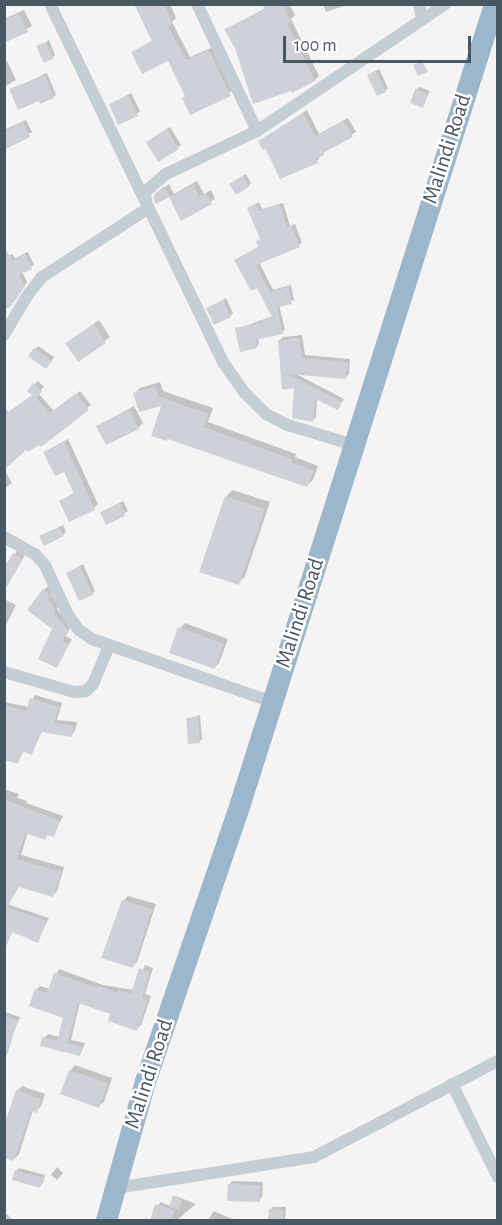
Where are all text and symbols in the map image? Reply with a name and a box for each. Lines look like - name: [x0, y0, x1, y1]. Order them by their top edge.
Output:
- scale bar: [286, 24, 474, 62]
- text: 100 m: [294, 37, 337, 55]
- street label: Malindi Road: [417, 91, 477, 207]
- street label: Malindi Road: [270, 555, 330, 671]
- street label: Malindi Road: [119, 1016, 179, 1132]

